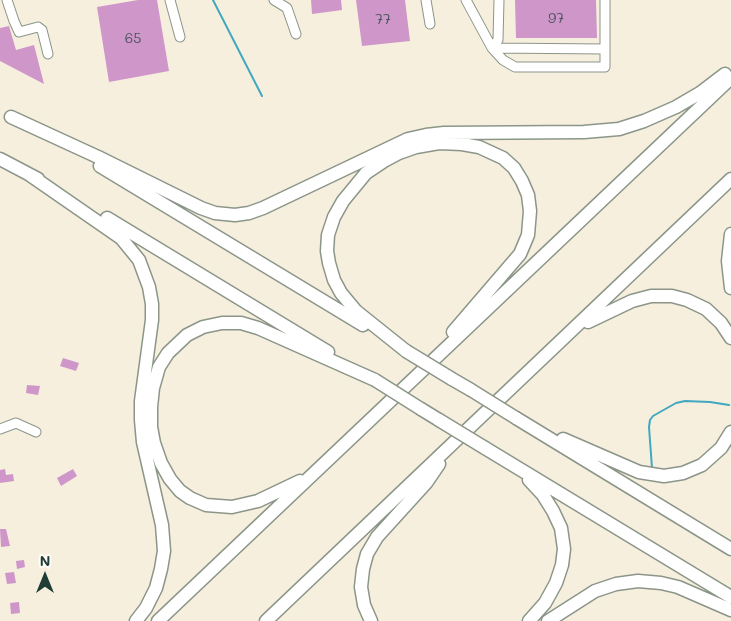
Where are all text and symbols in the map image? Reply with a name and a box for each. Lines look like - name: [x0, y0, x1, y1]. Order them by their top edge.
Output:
- house number: 97: [548, 11, 564, 27]
- house number: 77: [375, 12, 391, 28]
- house number: 65: [125, 31, 141, 47]
- north arrow: [20, 551, 70, 601]
- text: N: [40, 551, 50, 570]

